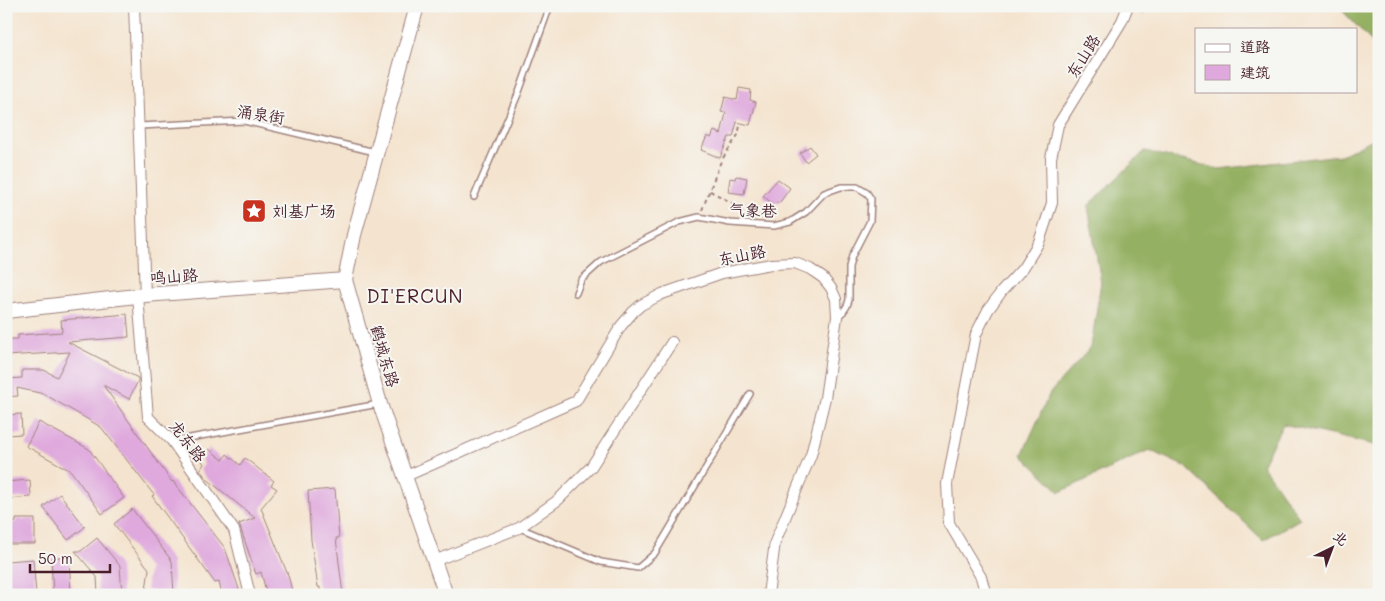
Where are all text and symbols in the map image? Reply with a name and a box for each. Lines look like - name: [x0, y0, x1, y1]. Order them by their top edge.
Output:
- legend: [1195, 28, 1358, 92]
- street label: 东山路: [1061, 30, 1104, 82]
- text: 道路: [1240, 36, 1270, 56]
- text: 建筑: [1240, 62, 1270, 82]
- street label: 涌泉街: [236, 99, 286, 128]
- place icon: 刘基广场: [241, 198, 267, 224]
- street label: 气象巷: [729, 198, 777, 221]
- place label: 刘基广场: [272, 200, 336, 221]
- street label: 东山路: [716, 240, 767, 269]
- street label: 鸣山路: [149, 263, 199, 288]
- district label: DI'ERCUN: [367, 283, 463, 308]
- street label: 鹤城东路: [367, 322, 404, 390]
- street label: 龙东路: [165, 415, 211, 466]
- north arrow: [1308, 524, 1358, 574]
- text: 北: [1329, 526, 1353, 550]
- scale bar: [30, 541, 110, 573]
- text: 50 m: [38, 548, 73, 568]

